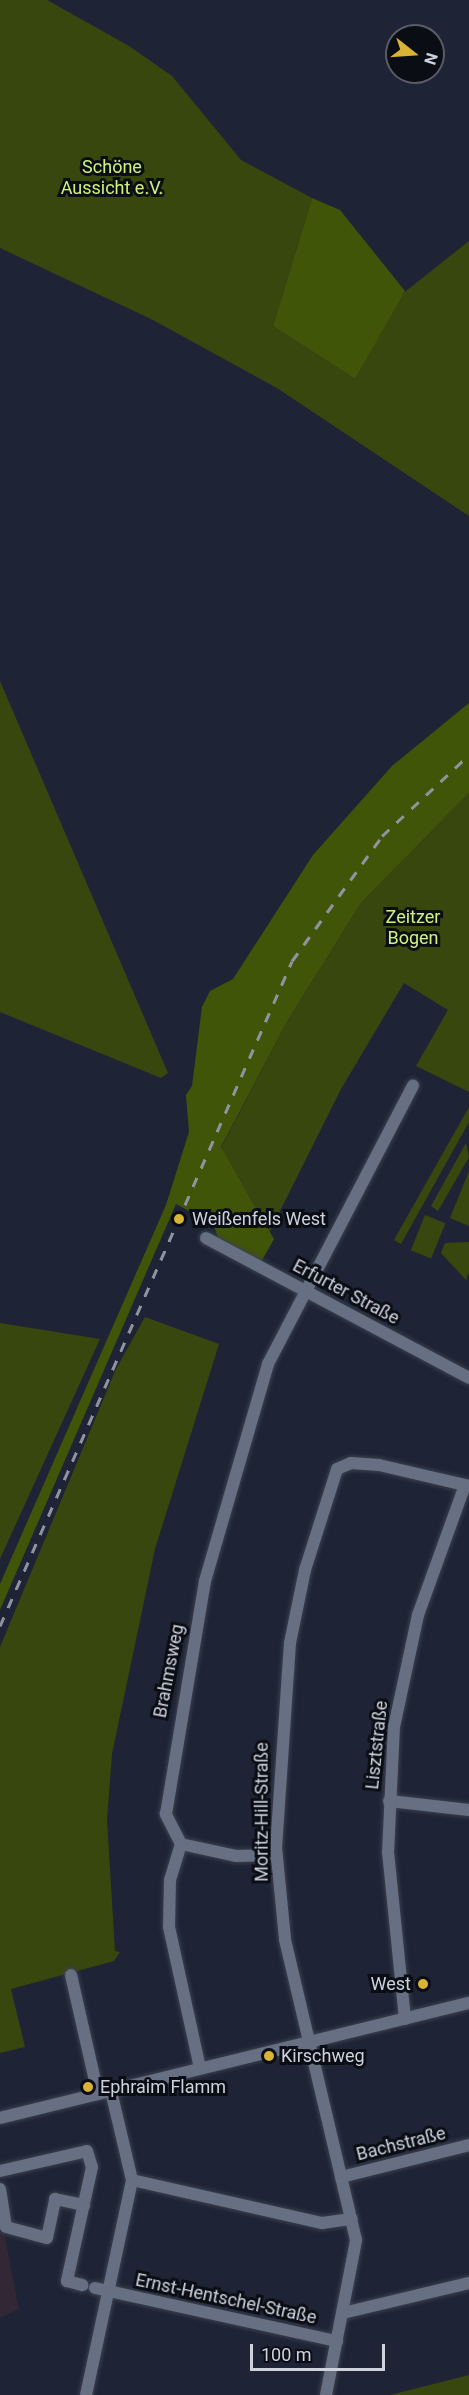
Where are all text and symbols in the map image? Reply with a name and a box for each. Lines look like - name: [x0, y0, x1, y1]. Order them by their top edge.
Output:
- north arrow: [385, 24, 445, 84]
- text: N: [420, 51, 442, 67]
- park label: Schöne Aussicht e.V.: [61, 157, 163, 200]
- park label: Zeitzer Bogen: [386, 907, 440, 950]
- place label: Weißenfels West: [192, 1208, 326, 1230]
- marker: Weißenfels West: [170, 1210, 188, 1228]
- street label: Erfurter Straße: [289, 1255, 403, 1329]
- street label: Brahmsweg: [149, 1622, 189, 1720]
- street label: Lisztstraße: [362, 1700, 392, 1790]
- street label: Moritz-Hill-Straße: [251, 1742, 273, 1882]
- place label: West: [371, 1973, 411, 1995]
- marker: West: [416, 1977, 430, 1991]
- place label: Kirschweg: [281, 2045, 365, 2067]
- marker: Kirschweg: [262, 2049, 276, 2063]
- place label: Ephraim Flamm: [100, 2076, 226, 2098]
- marker: Ephraim Flamm: [81, 2080, 95, 2094]
- street label: Bachstraße: [354, 2122, 448, 2166]
- street label: Ernst-Hentschel-Straße: [134, 2269, 318, 2329]
- scale bar: [253, 2332, 388, 2370]
- text: 100 m: [261, 2344, 312, 2365]

